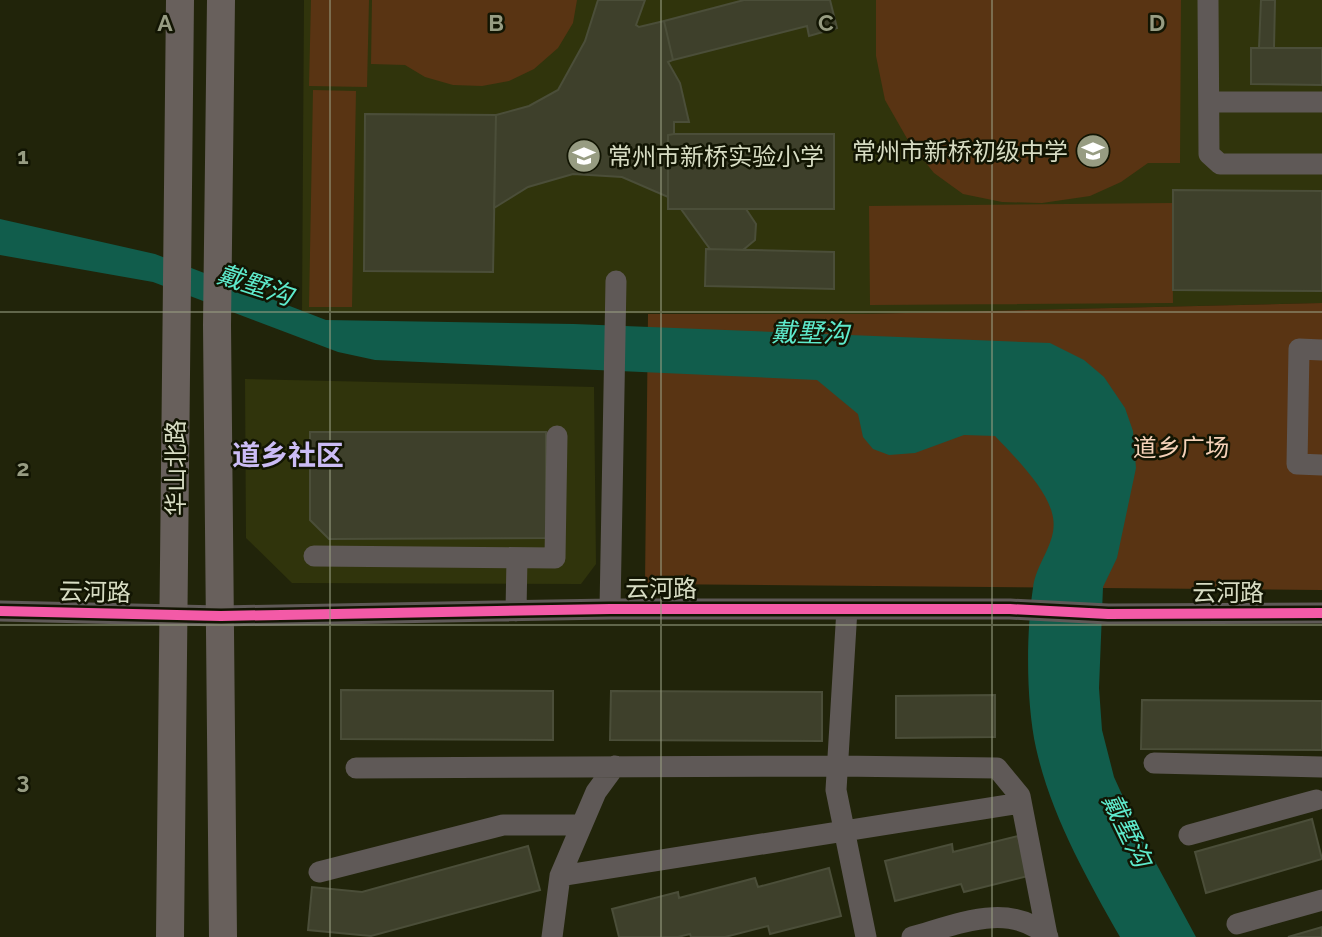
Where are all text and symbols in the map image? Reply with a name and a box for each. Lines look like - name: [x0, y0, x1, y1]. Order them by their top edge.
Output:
- text: A: [157, 9, 173, 36]
- text: B: [488, 9, 504, 36]
- text: C: [818, 9, 834, 36]
- text: D: [1149, 9, 1165, 36]
- school or university icon: 常州市新桥初级中学: [1074, 132, 1112, 170]
- school or university icon: 常州市新桥实验小学: [565, 137, 603, 175]
- place label: 常州市新桥初级中学: [852, 137, 1068, 166]
- text: 1: [17, 142, 29, 169]
- place label: 常州市新桥实验小学: [608, 142, 824, 171]
- water label: 戴墅沟: [213, 259, 300, 312]
- water label: 戴墅沟: [771, 317, 852, 349]
- street label: 华山北路: [161, 420, 190, 516]
- park label: 道乡广场: [1133, 433, 1229, 462]
- district label: 道乡社区: [232, 439, 344, 472]
- text: 2: [17, 454, 29, 481]
- street label: 云河路: [625, 574, 697, 603]
- street label: 云河路: [59, 577, 131, 607]
- street label: 云河路: [1192, 578, 1264, 607]
- text: 3: [17, 767, 29, 794]
- water label: 戴墅沟: [1096, 788, 1159, 874]

